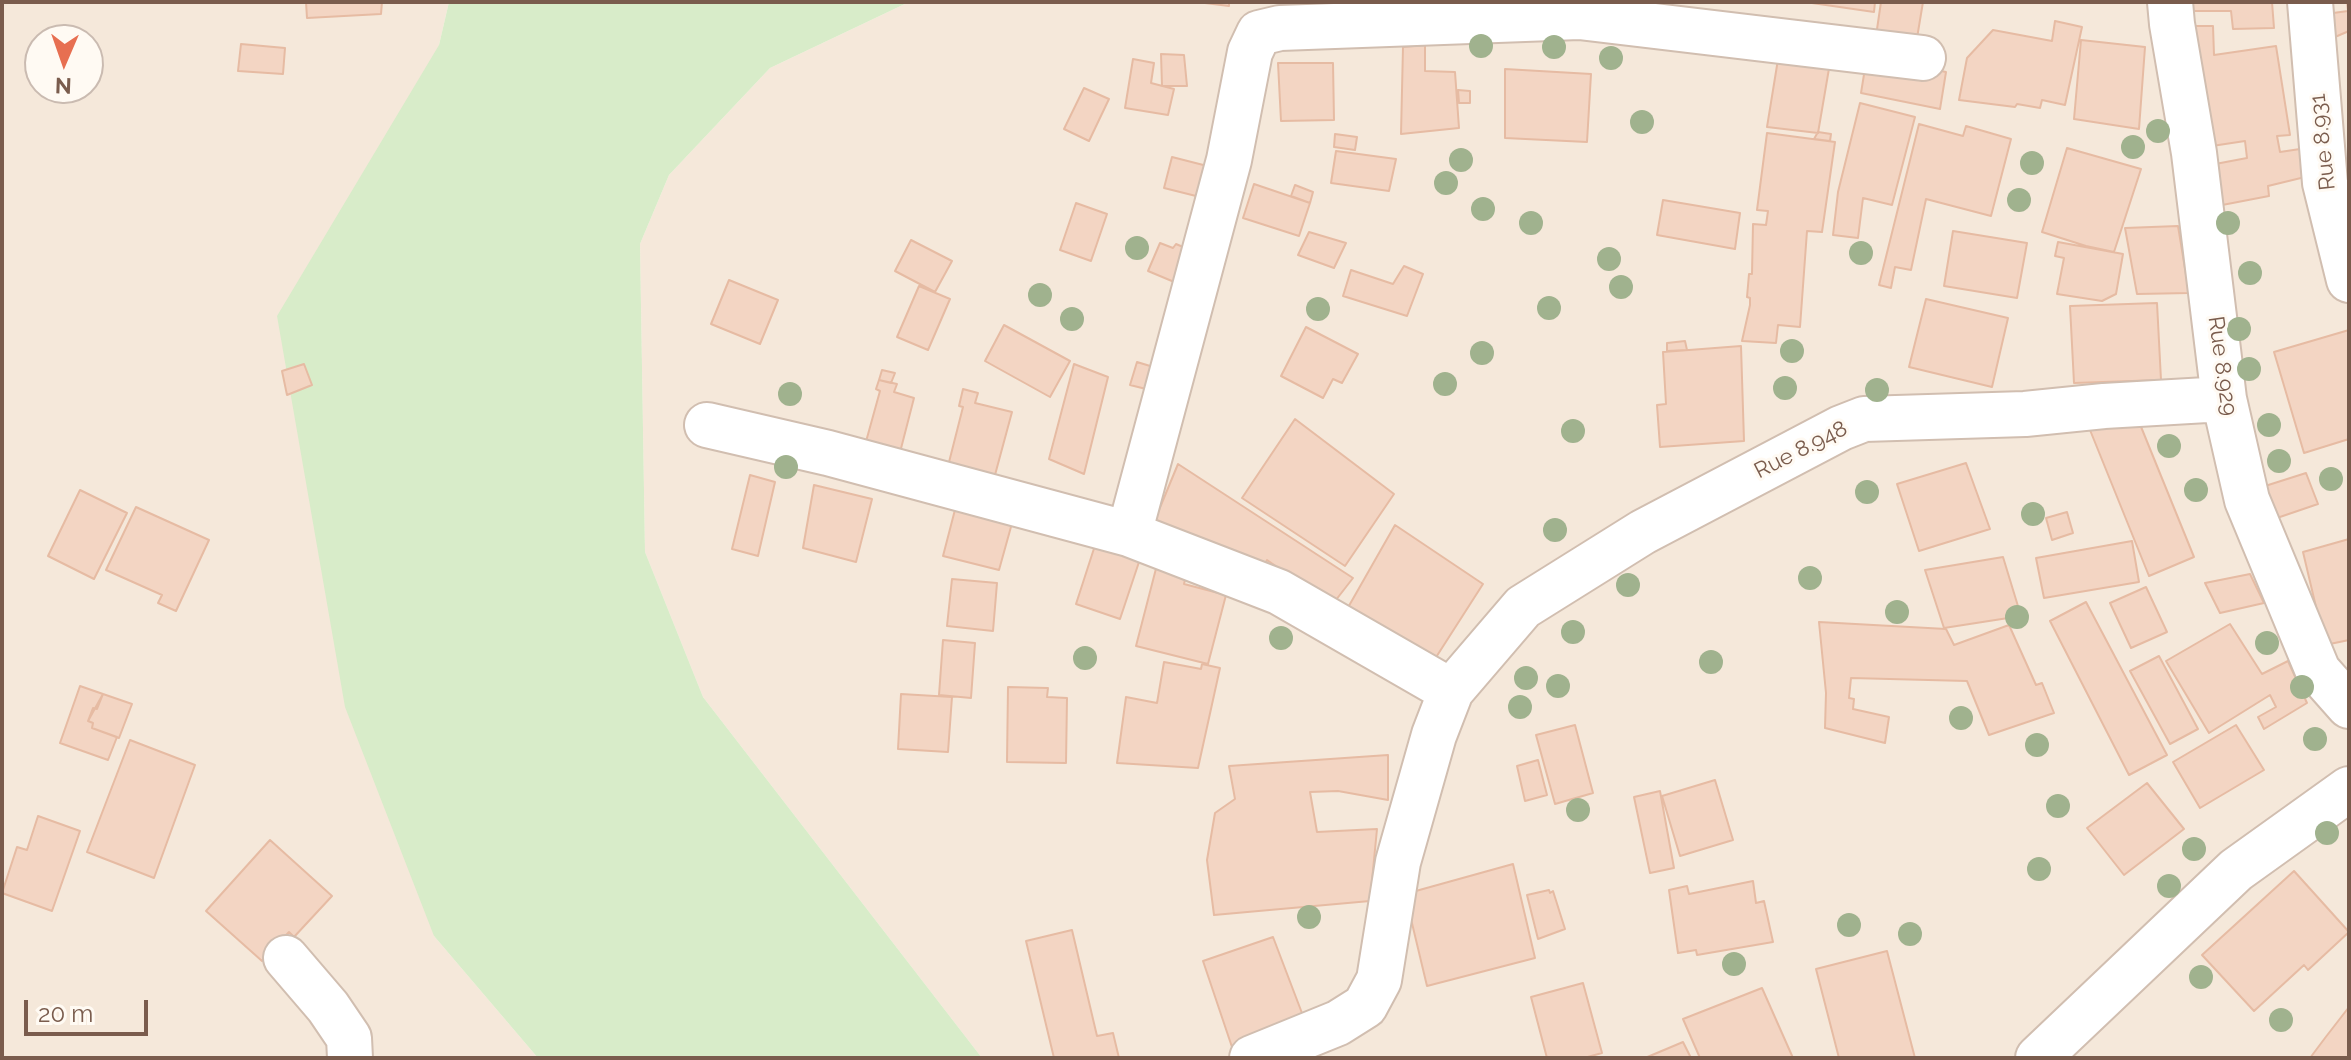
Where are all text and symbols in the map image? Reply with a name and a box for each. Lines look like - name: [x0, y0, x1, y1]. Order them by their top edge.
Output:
- north arrow: [24, 24, 104, 104]
- text: N: [54, 73, 72, 99]
- street label: Rue 8.931: [2305, 92, 2341, 192]
- street label: Rue 8.929: [2202, 315, 2242, 417]
- street label: Rue 8.948: [1750, 415, 1852, 485]
- scale bar: [28, 984, 152, 1034]
- text: 20 m: [38, 999, 93, 1028]

